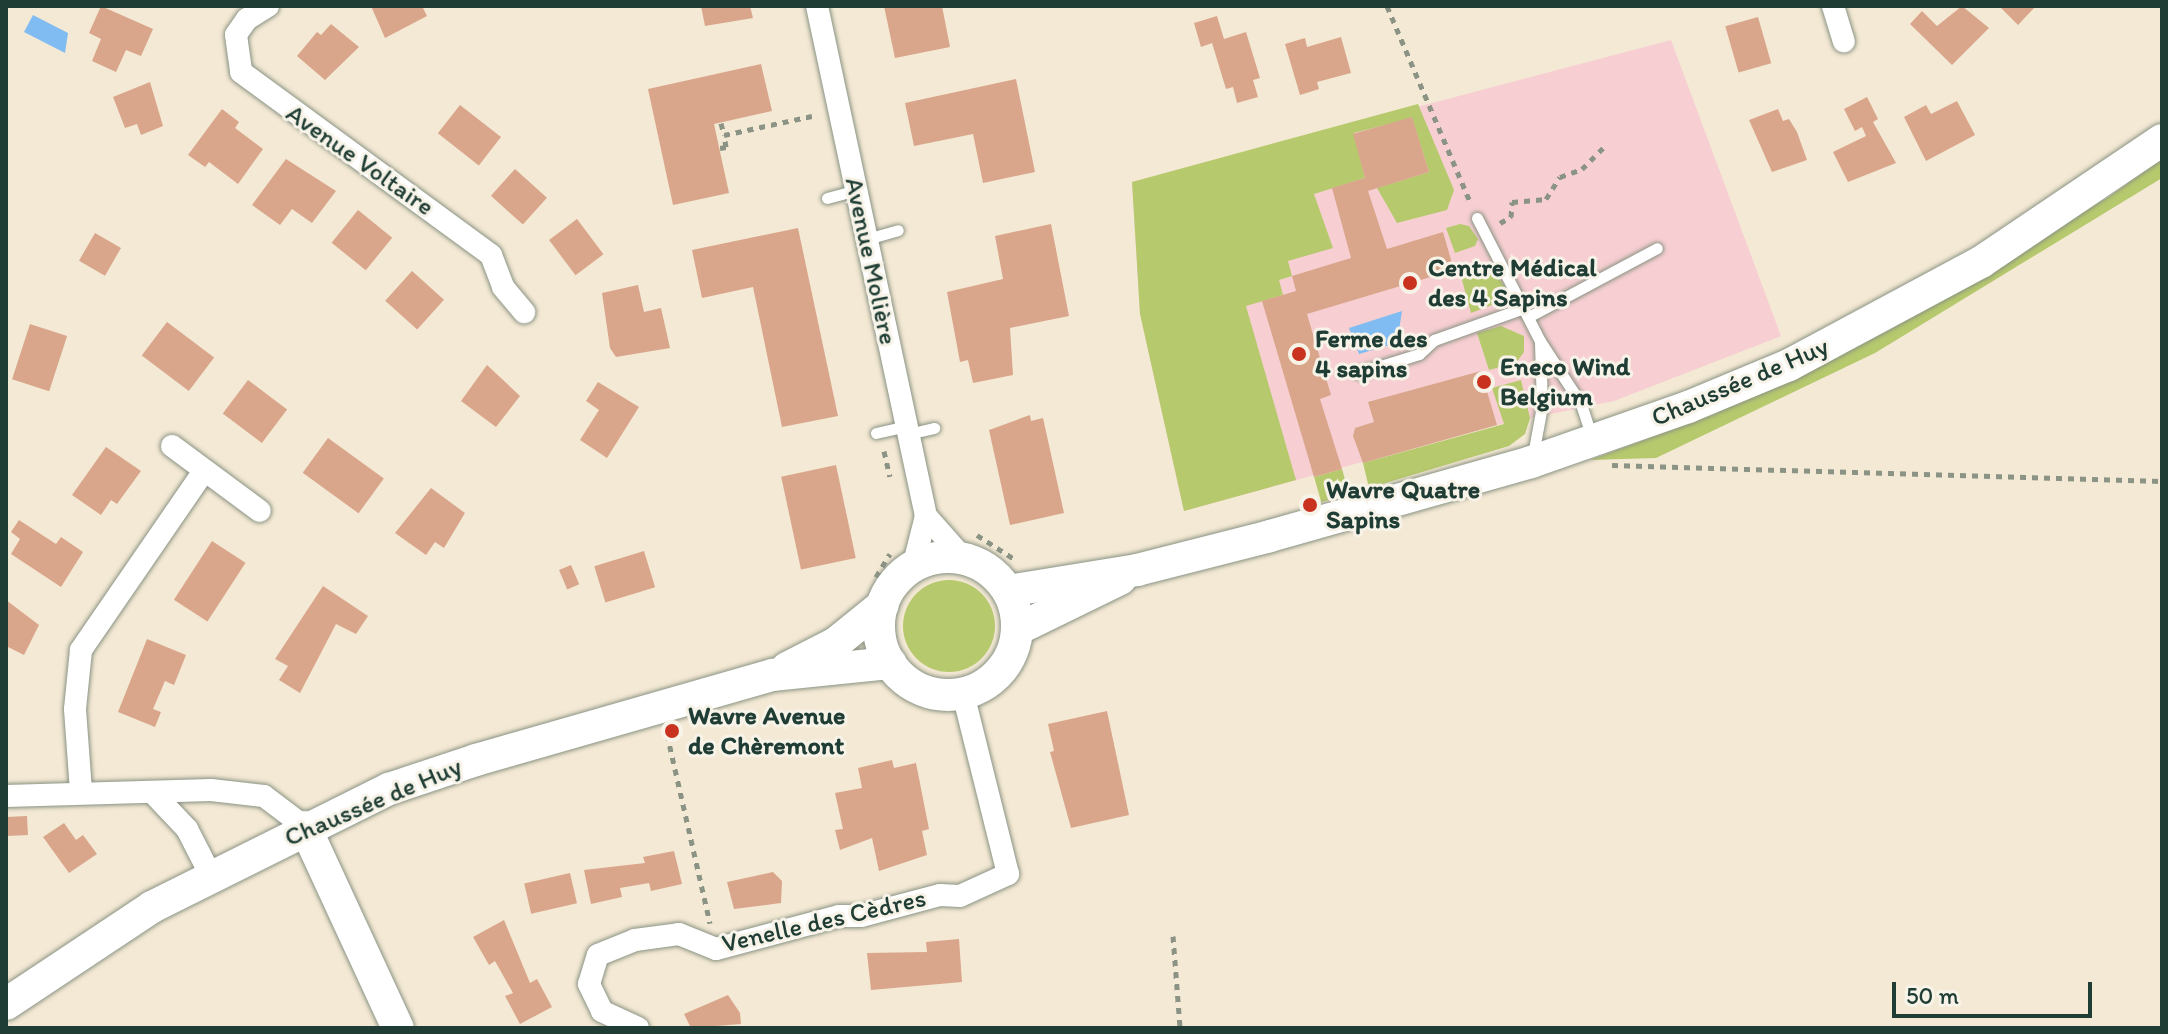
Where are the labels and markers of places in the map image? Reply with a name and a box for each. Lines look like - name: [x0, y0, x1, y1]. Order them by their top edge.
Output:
- place label: Centre Médical des 4 Sapins: [1428, 252, 1596, 314]
- marker: Centre Médical des 4 Sapins: [1399, 272, 1421, 294]
- place label: Ferme des 4 sapins: [1315, 323, 1428, 384]
- marker: Ferme des 4 sapins: [1290, 345, 1308, 363]
- place label: Eneco Wind Belgium: [1500, 351, 1630, 412]
- marker: Eneco Wind Belgium: [1475, 373, 1493, 391]
- place label: Wavre Quatre Sapins: [1326, 474, 1479, 536]
- marker: Wavre Quatre Sapins: [1301, 496, 1319, 514]
- place label: Wavre Avenue de Chèremont: [688, 700, 845, 762]
- marker: Wavre Avenue de Chèremont: [663, 722, 681, 740]

